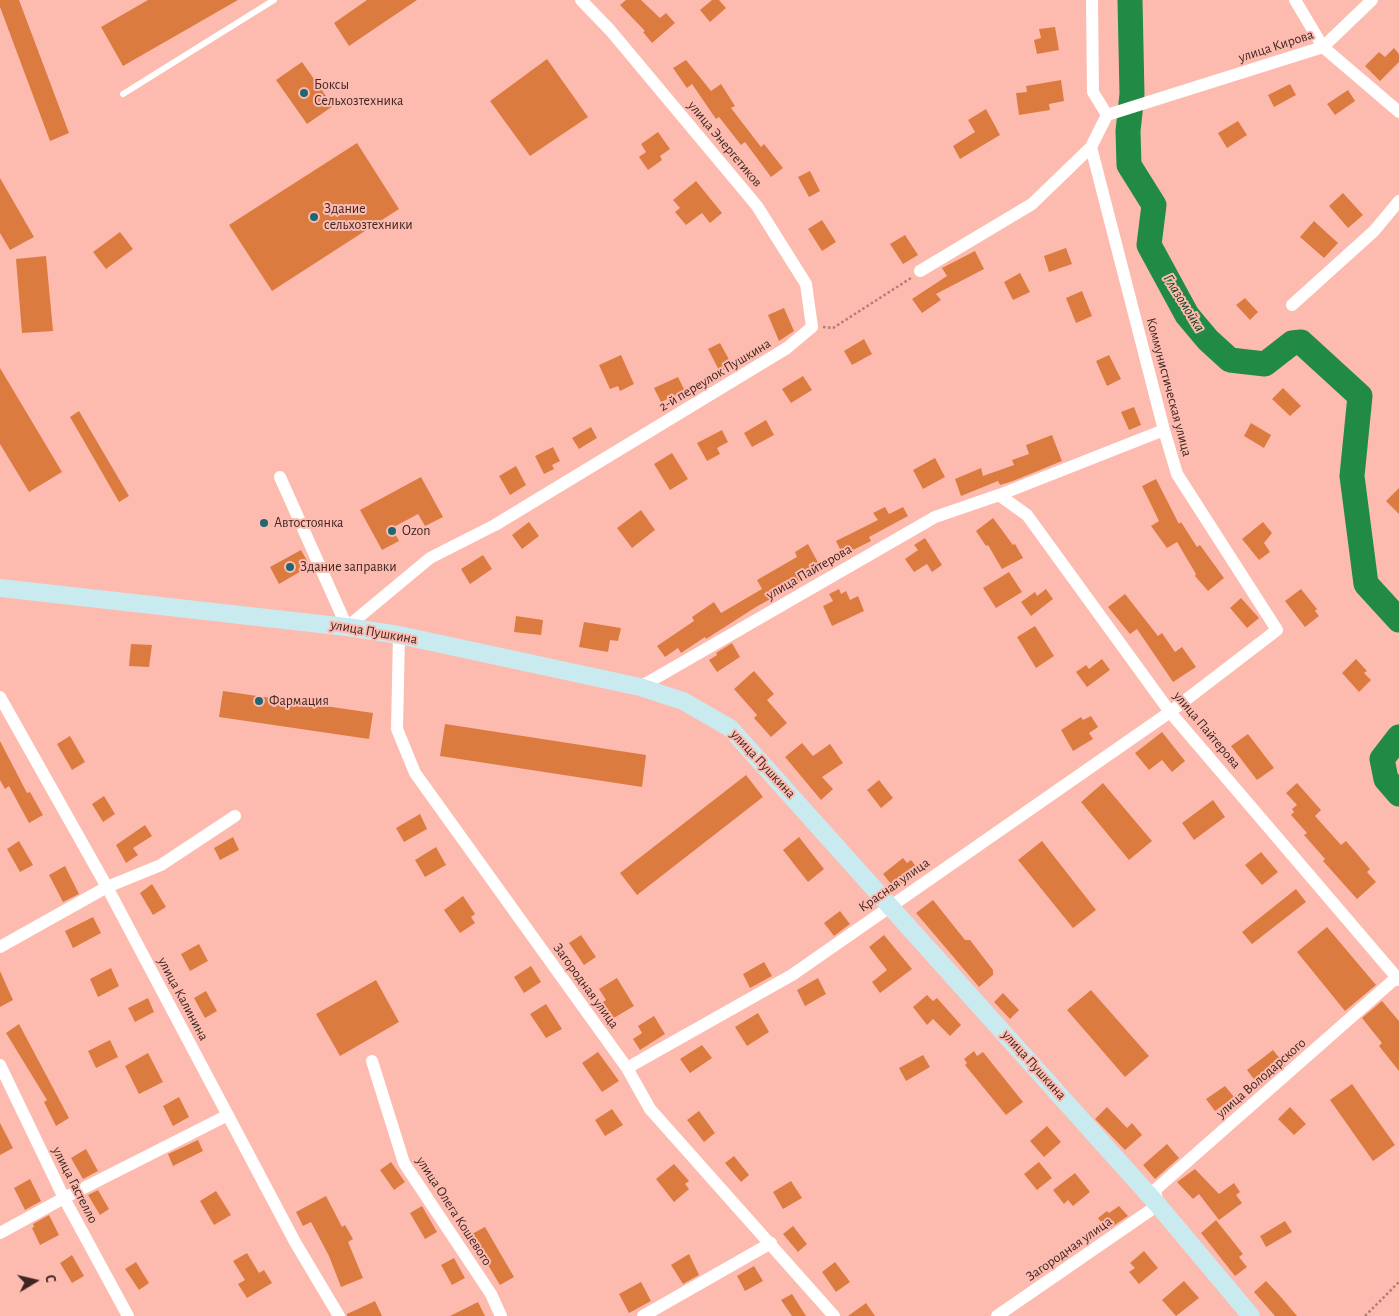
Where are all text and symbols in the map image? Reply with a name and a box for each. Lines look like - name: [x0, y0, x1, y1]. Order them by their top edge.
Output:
- street label: улица Кирова: [1236, 26, 1316, 66]
- place label: Боксы Сельхозтехника: [314, 77, 403, 110]
- marker: Боксы Сельхозтехника: [298, 87, 310, 99]
- street label: улица Энергетиков: [684, 98, 766, 190]
- place label: Здание сельхозтехники: [324, 201, 413, 233]
- marker: Здание сельхозтехники: [308, 211, 320, 223]
- water label: Глазомойка: [1159, 271, 1209, 335]
- street label: Коммунистическая улица: [1142, 316, 1196, 458]
- street label: 2-й переулок Пушкина: [656, 335, 774, 415]
- place label: Автостоянка: [274, 515, 343, 531]
- marker: Автостоянка: [258, 517, 270, 529]
- place label: Ozon: [402, 523, 430, 539]
- marker: Ozon: [386, 525, 398, 537]
- street label: улица Пайтерова: [763, 541, 855, 603]
- place label: Здание заправки: [300, 559, 397, 575]
- marker: Здание заправки: [284, 561, 296, 573]
- street label: улица Пушкина: [329, 616, 419, 648]
- street label: улица Пайтерова: [1170, 688, 1244, 772]
- place label: Фармация: [269, 693, 329, 709]
- marker: Фармация: [253, 695, 265, 707]
- street label: улица Пушкина: [727, 726, 799, 802]
- street label: Красная улица: [855, 854, 933, 916]
- street label: Загородная улица: [549, 940, 623, 1032]
- street label: улица Калинина: [154, 954, 212, 1044]
- street label: улица Пушкина: [998, 1027, 1070, 1103]
- street label: улица Володарского: [1213, 1034, 1309, 1122]
- street label: улица Гастелло: [49, 1144, 101, 1226]
- street label: улица Олега Кошевого: [412, 1153, 496, 1269]
- street label: Загородная улица: [1023, 1213, 1115, 1285]
- north arrow: [10, 1256, 60, 1306]
- text: С: [42, 1274, 57, 1284]

